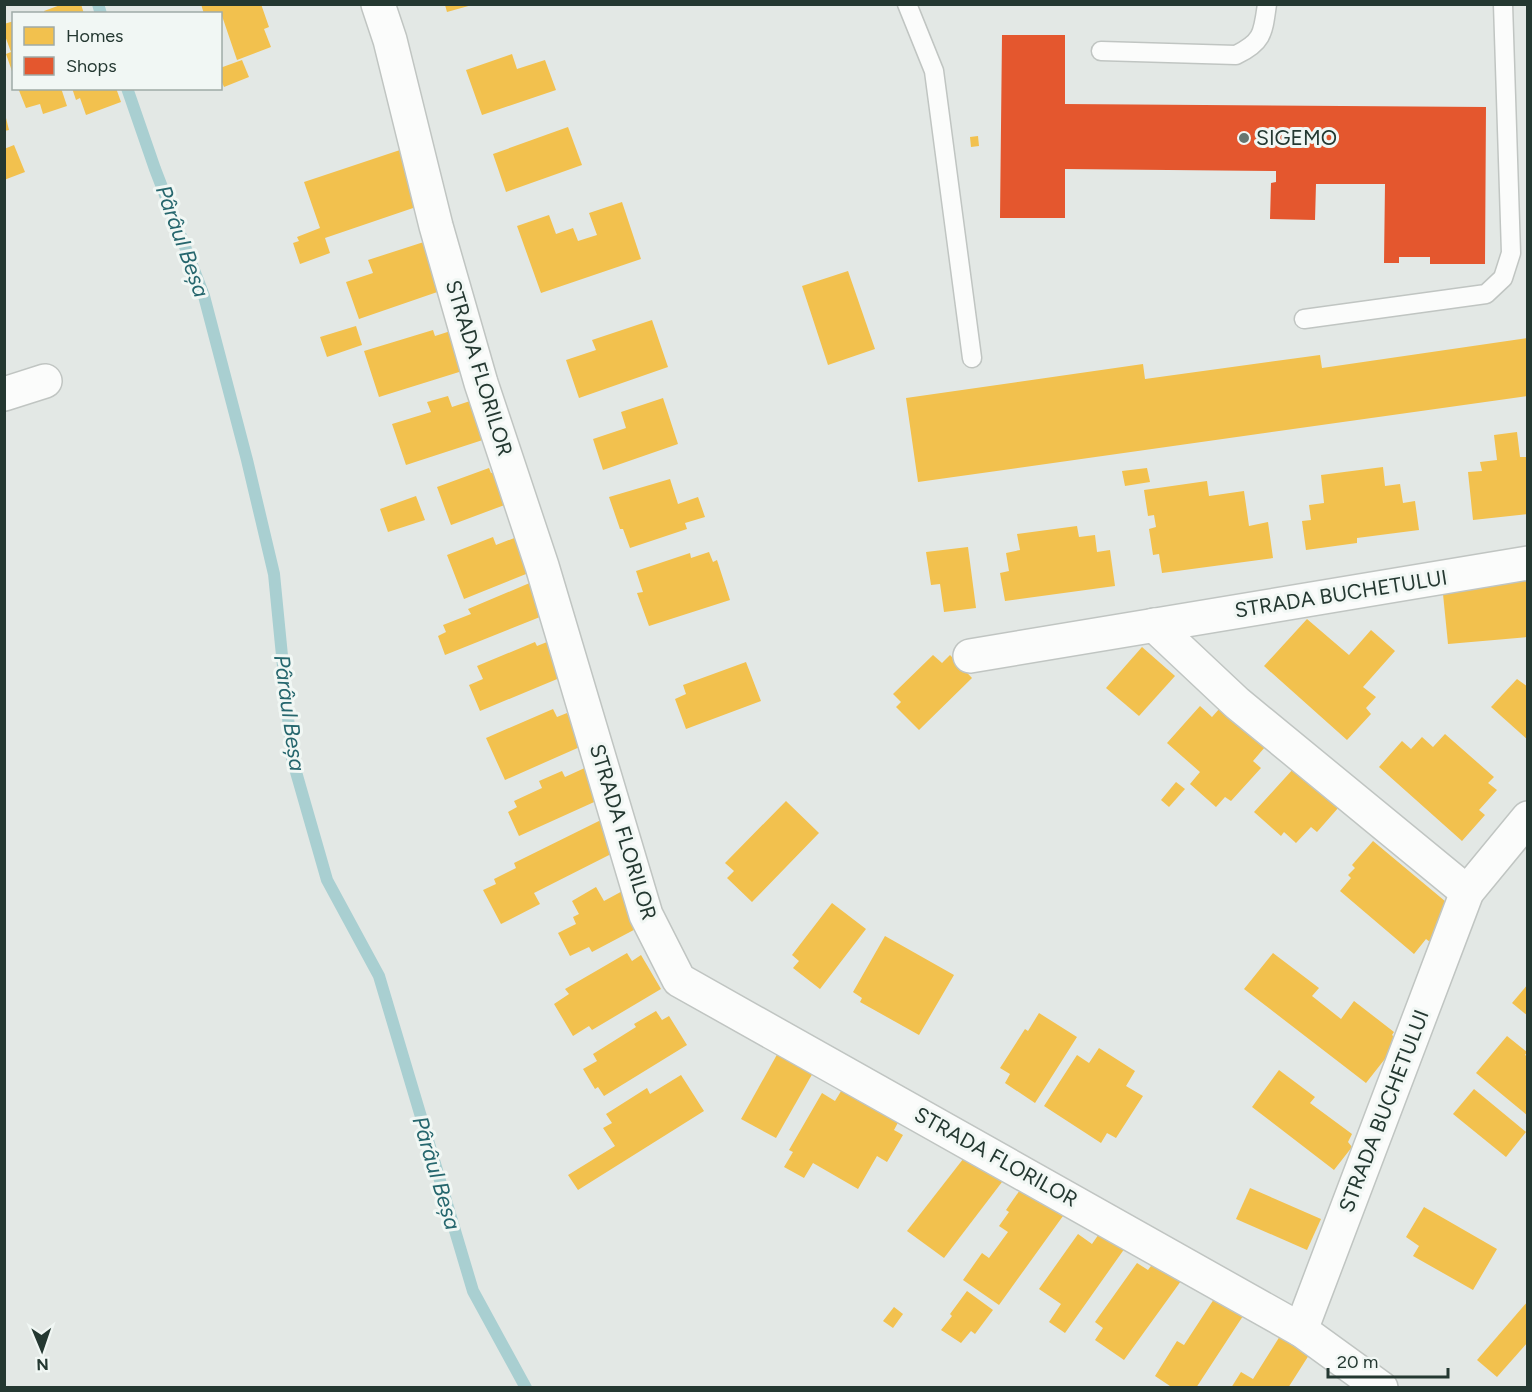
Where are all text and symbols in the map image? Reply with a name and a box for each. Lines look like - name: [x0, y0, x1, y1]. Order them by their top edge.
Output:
- legend: [12, 12, 222, 90]
- text: Homes: [66, 25, 124, 47]
- text: Shops: [66, 55, 117, 77]
- place label: SIGEMO: [1256, 125, 1337, 150]
- marker: SIGEMO: [1237, 131, 1251, 145]
- water label: Pârâul Beșa: [150, 182, 215, 301]
- street label: STRADA FLORILOR: [441, 277, 518, 459]
- street label: STRADA BUCHETULUI: [1233, 564, 1449, 623]
- water label: Pârâul Beșa: [268, 653, 311, 773]
- street label: STRADA FLORILOR: [585, 741, 662, 923]
- street label: STRADA BUCHETULUI: [1333, 1006, 1434, 1215]
- street label: STRADA FLORILOR: [910, 1101, 1082, 1212]
- water label: Pârâul Beșa: [406, 1113, 467, 1233]
- north arrow: [12, 1320, 72, 1380]
- scale bar: [1328, 1341, 1448, 1379]
- text: 20 m: [1337, 1351, 1378, 1373]
- text: N: [36, 1355, 49, 1374]

